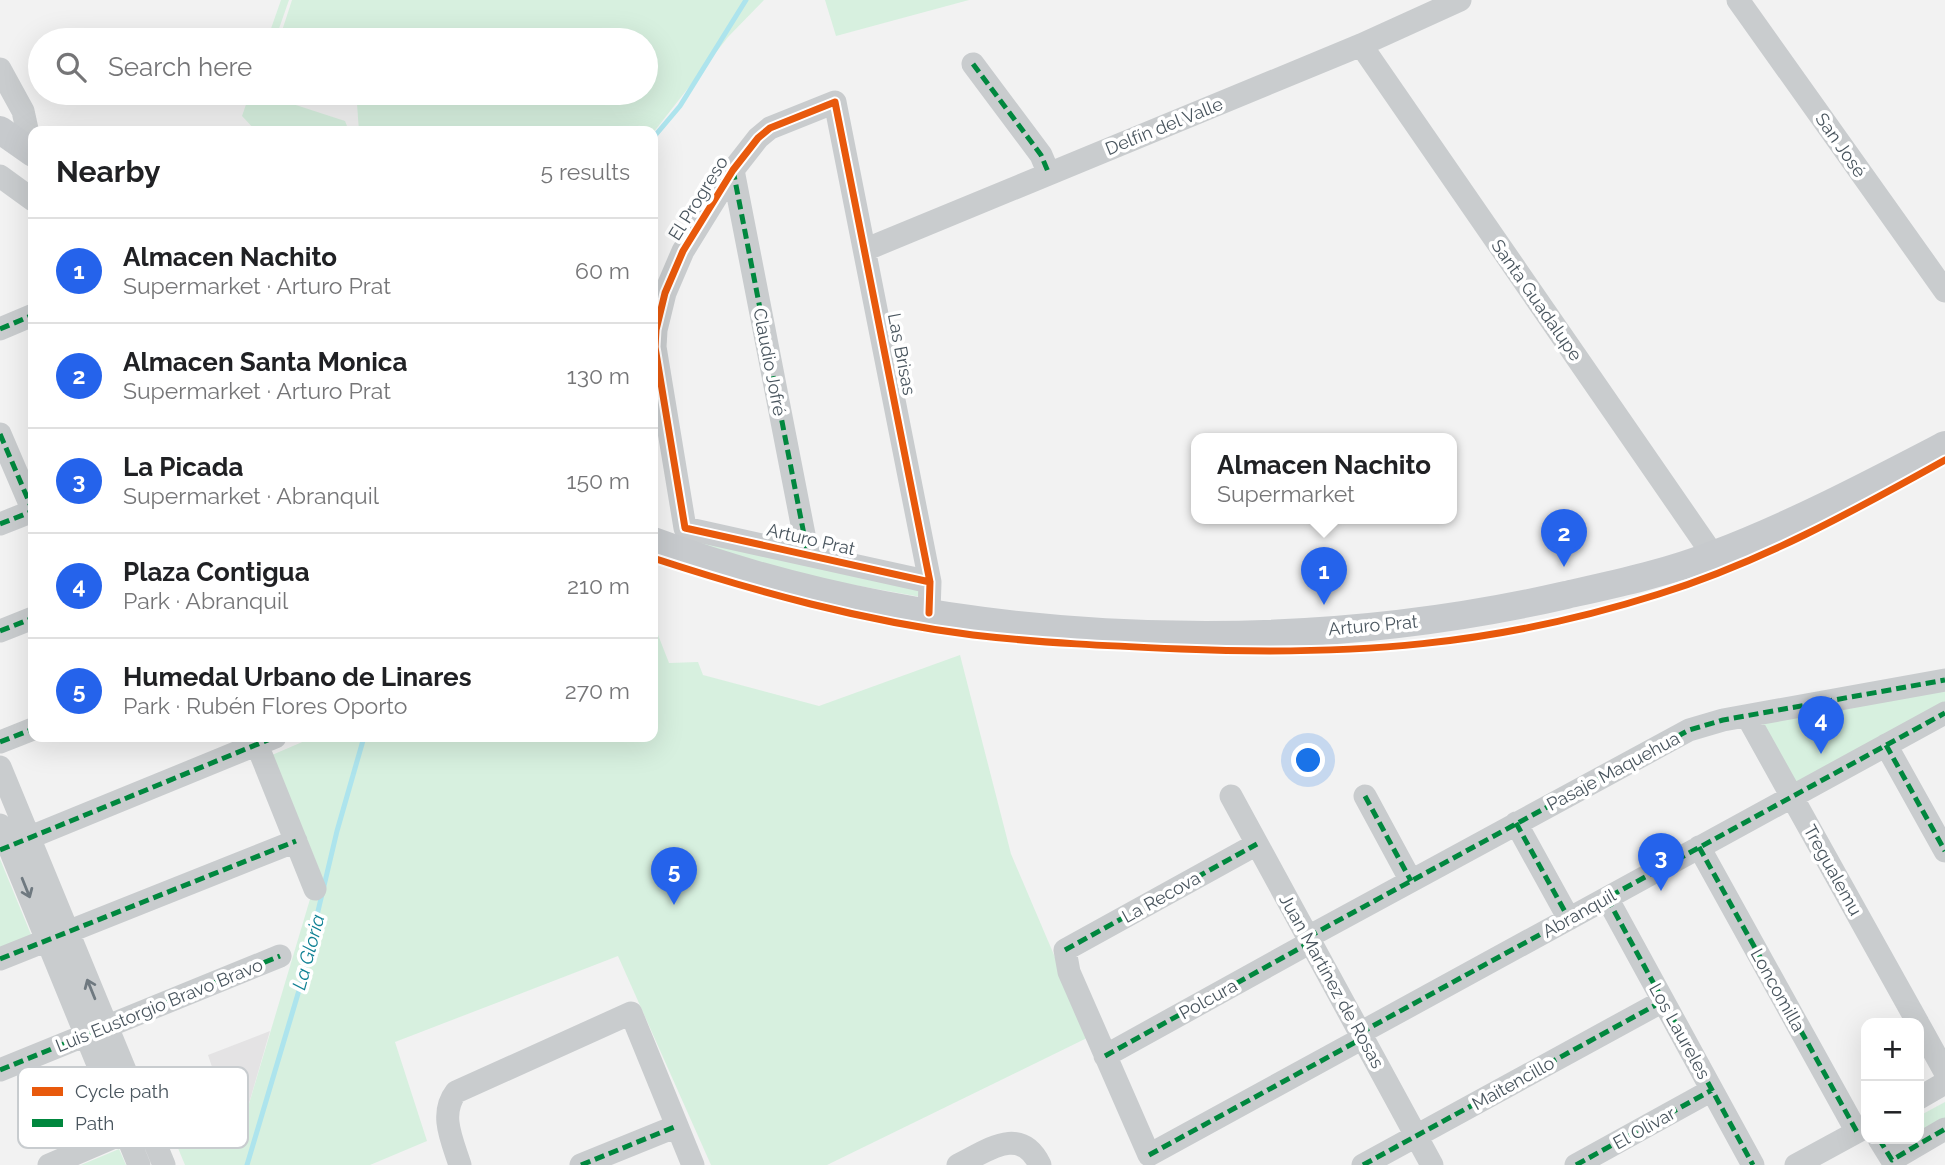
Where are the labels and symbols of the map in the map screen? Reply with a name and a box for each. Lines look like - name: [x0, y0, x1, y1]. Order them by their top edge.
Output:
- street label: Delfín del Valle: [1102, 93, 1226, 159]
- street label: San José: [1811, 109, 1871, 182]
- street label: El Progreso: [664, 152, 732, 244]
- street label: Santa Guadalupe: [1487, 235, 1587, 365]
- street label: Claudio Jofré: [749, 306, 791, 418]
- street label: Las Brisas: [884, 311, 920, 397]
- pin: 2: [1541, 509, 1587, 567]
- street label: Arturo Prat: [765, 519, 857, 559]
- pin: 1: [1301, 547, 1347, 605]
- street label: Arturo Prat: [1327, 611, 1419, 639]
- pin: 4: [1798, 696, 1844, 754]
- street label: Pasaje Maquehua: [1543, 727, 1683, 815]
- your location: [1291, 743, 1325, 777]
- street label: Tregualemu: [1800, 821, 1866, 919]
- pin: 3: [1638, 833, 1684, 891]
- pin: 5: [651, 847, 697, 905]
- street label: La Recova: [1118, 867, 1204, 927]
- one-way arrow: [20, 877, 33, 898]
- street label: Abranquil: [1539, 884, 1619, 942]
- street label: Juan Martínez de Rosas: [1275, 890, 1389, 1072]
- water label: La Gloria: [287, 912, 329, 992]
- street label: Loncomilla: [1746, 945, 1810, 1035]
- street label: Luis Eustorgio Bravo Bravo: [52, 954, 266, 1056]
- street label: Polcura: [1175, 974, 1241, 1024]
- one-way arrow: [84, 978, 97, 1000]
- street label: Los Laureles: [1645, 980, 1715, 1083]
- street label: Maitencillo: [1468, 1052, 1558, 1114]
- legend: [18, 1067, 248, 1148]
- text: Cycle path: [75, 1080, 169, 1102]
- street label: El Olivar: [1609, 1102, 1679, 1154]
- text: Path: [75, 1112, 114, 1134]

